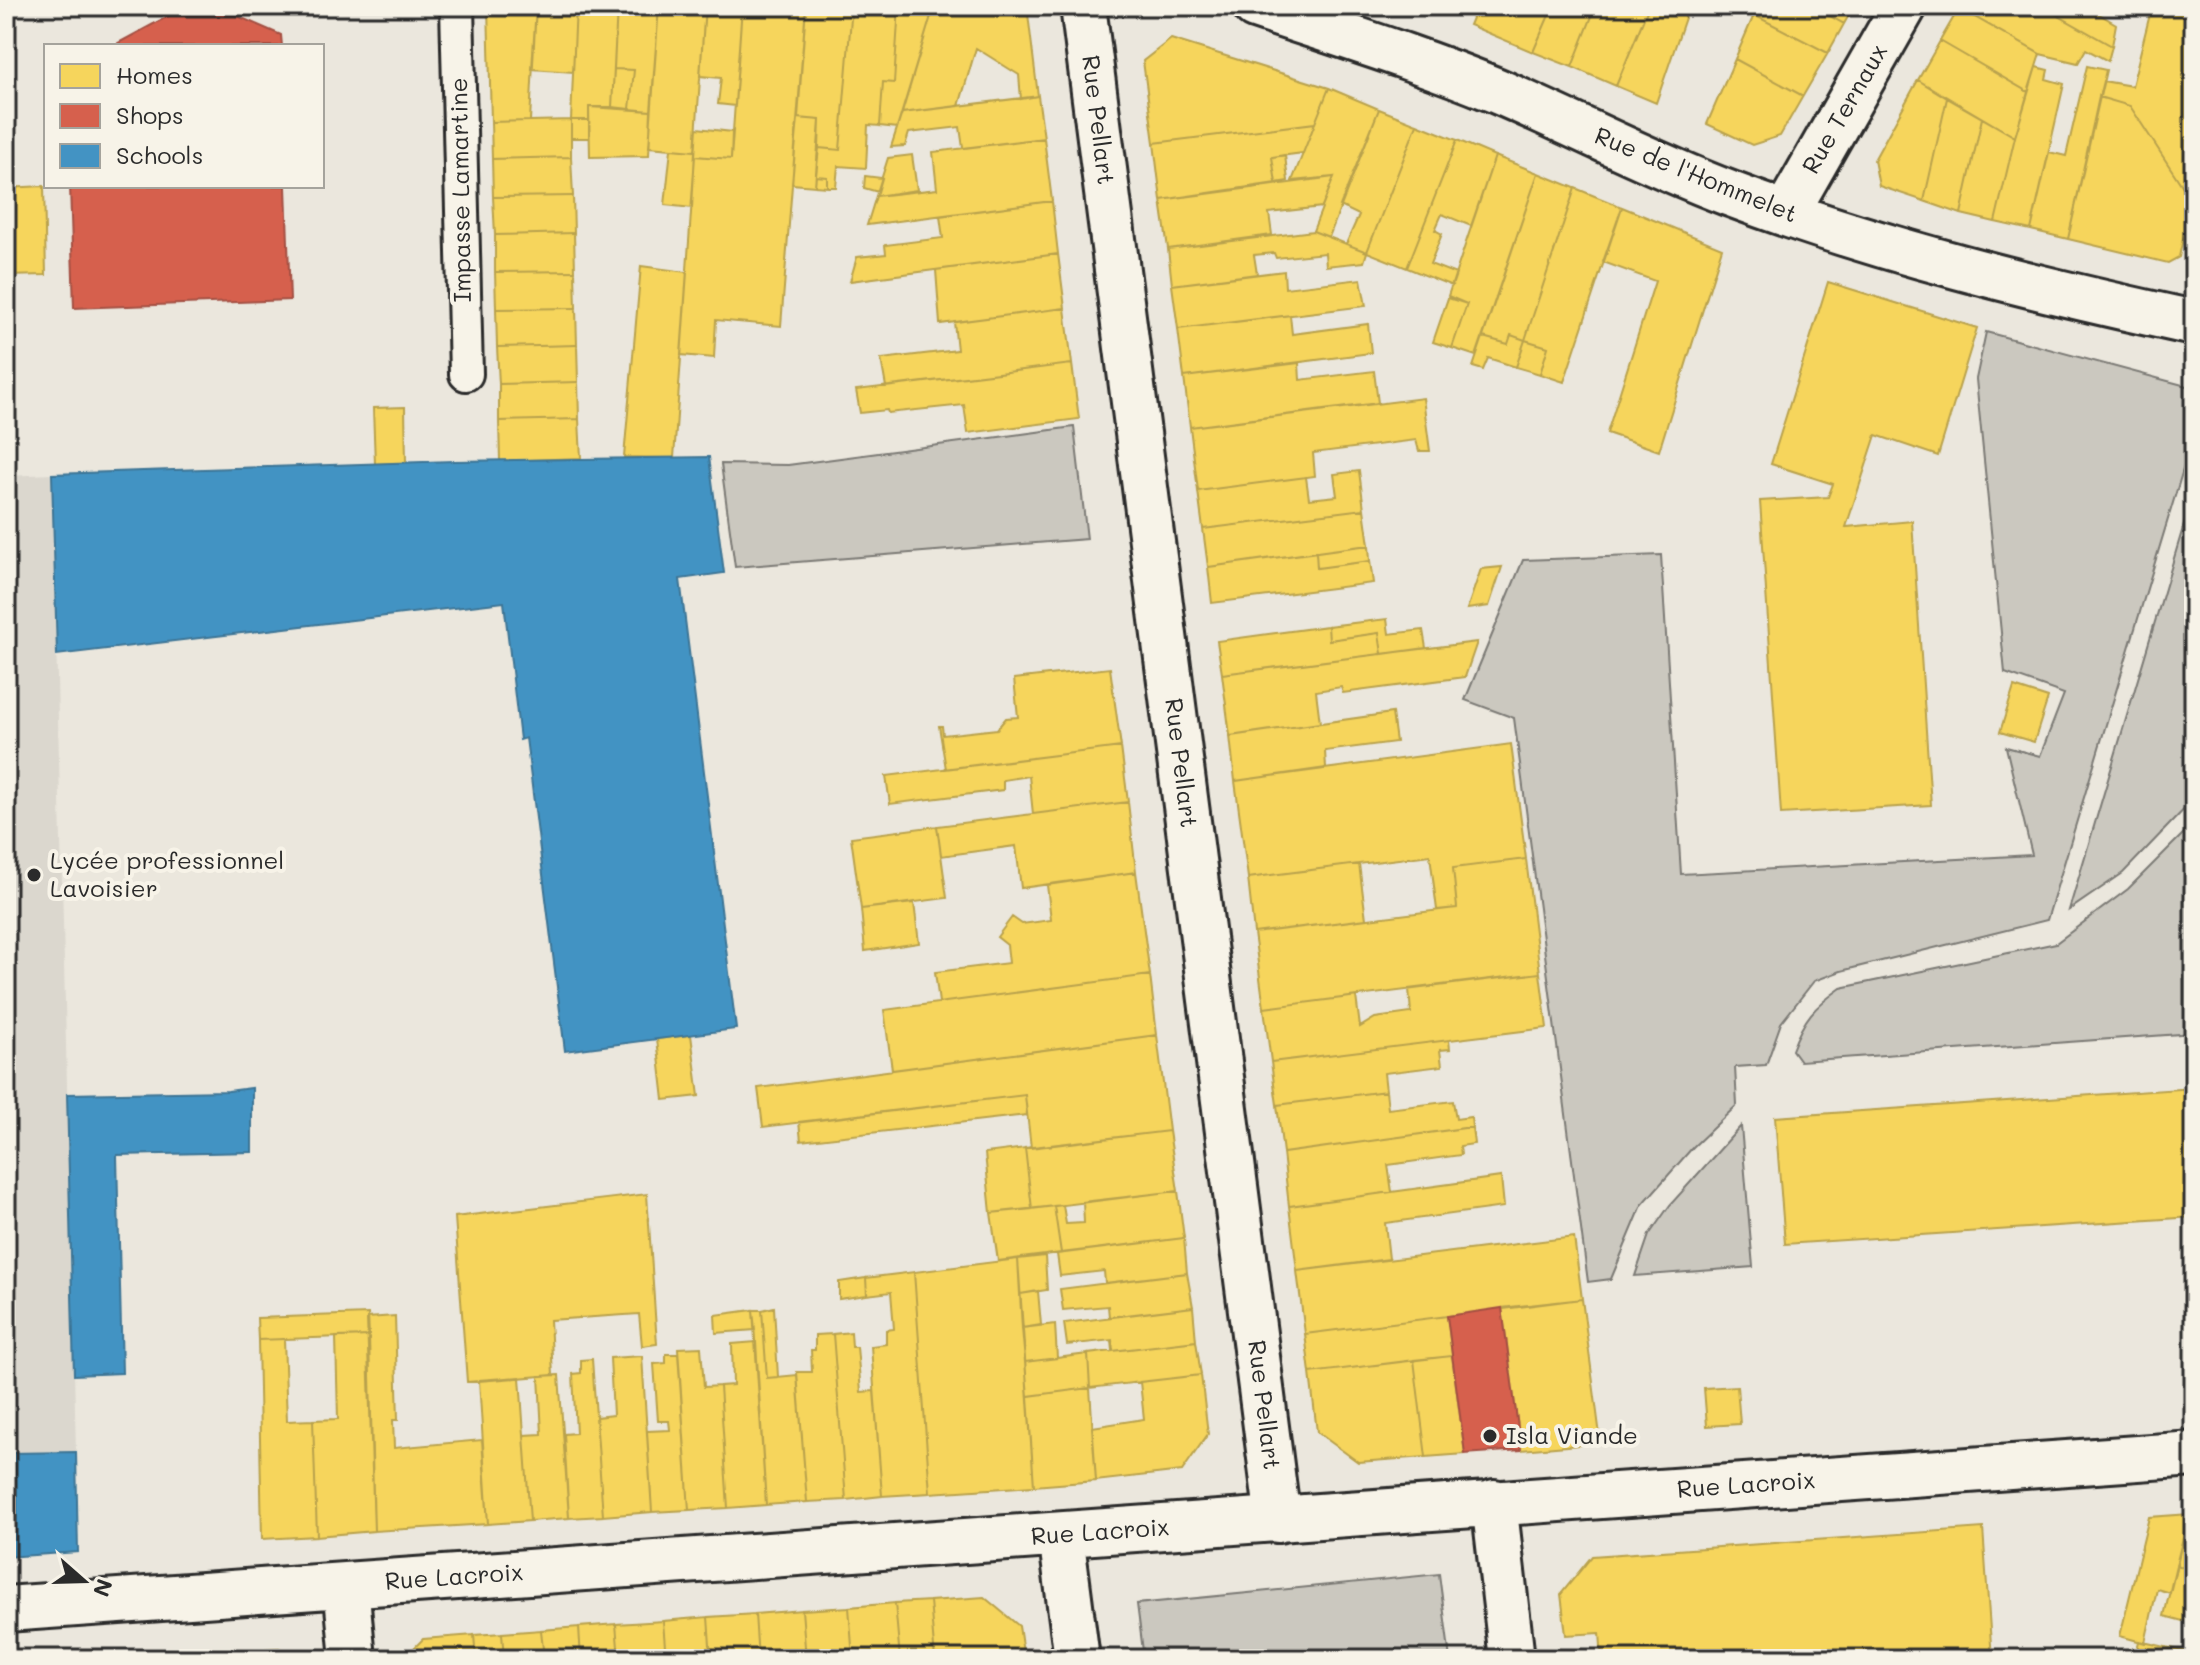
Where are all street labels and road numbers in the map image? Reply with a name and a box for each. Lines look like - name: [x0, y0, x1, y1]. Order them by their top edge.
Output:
- street label: Rue Ternaux: [1794, 38, 1893, 179]
- street label: Rue Pellart: [1076, 53, 1123, 186]
- street label: Impasse Lamartine: [442, 77, 477, 303]
- street label: Rue de l'Hommelet: [1591, 119, 1803, 228]
- street label: Rue Pellart: [1159, 696, 1206, 829]
- street label: Rue Pellart: [1242, 1338, 1289, 1471]
- street label: Rue Lacroix: [1676, 1463, 1816, 1504]
- street label: Rue Lacroix: [1030, 1510, 1170, 1551]
- street label: Rue Lacroix: [384, 1555, 524, 1596]

